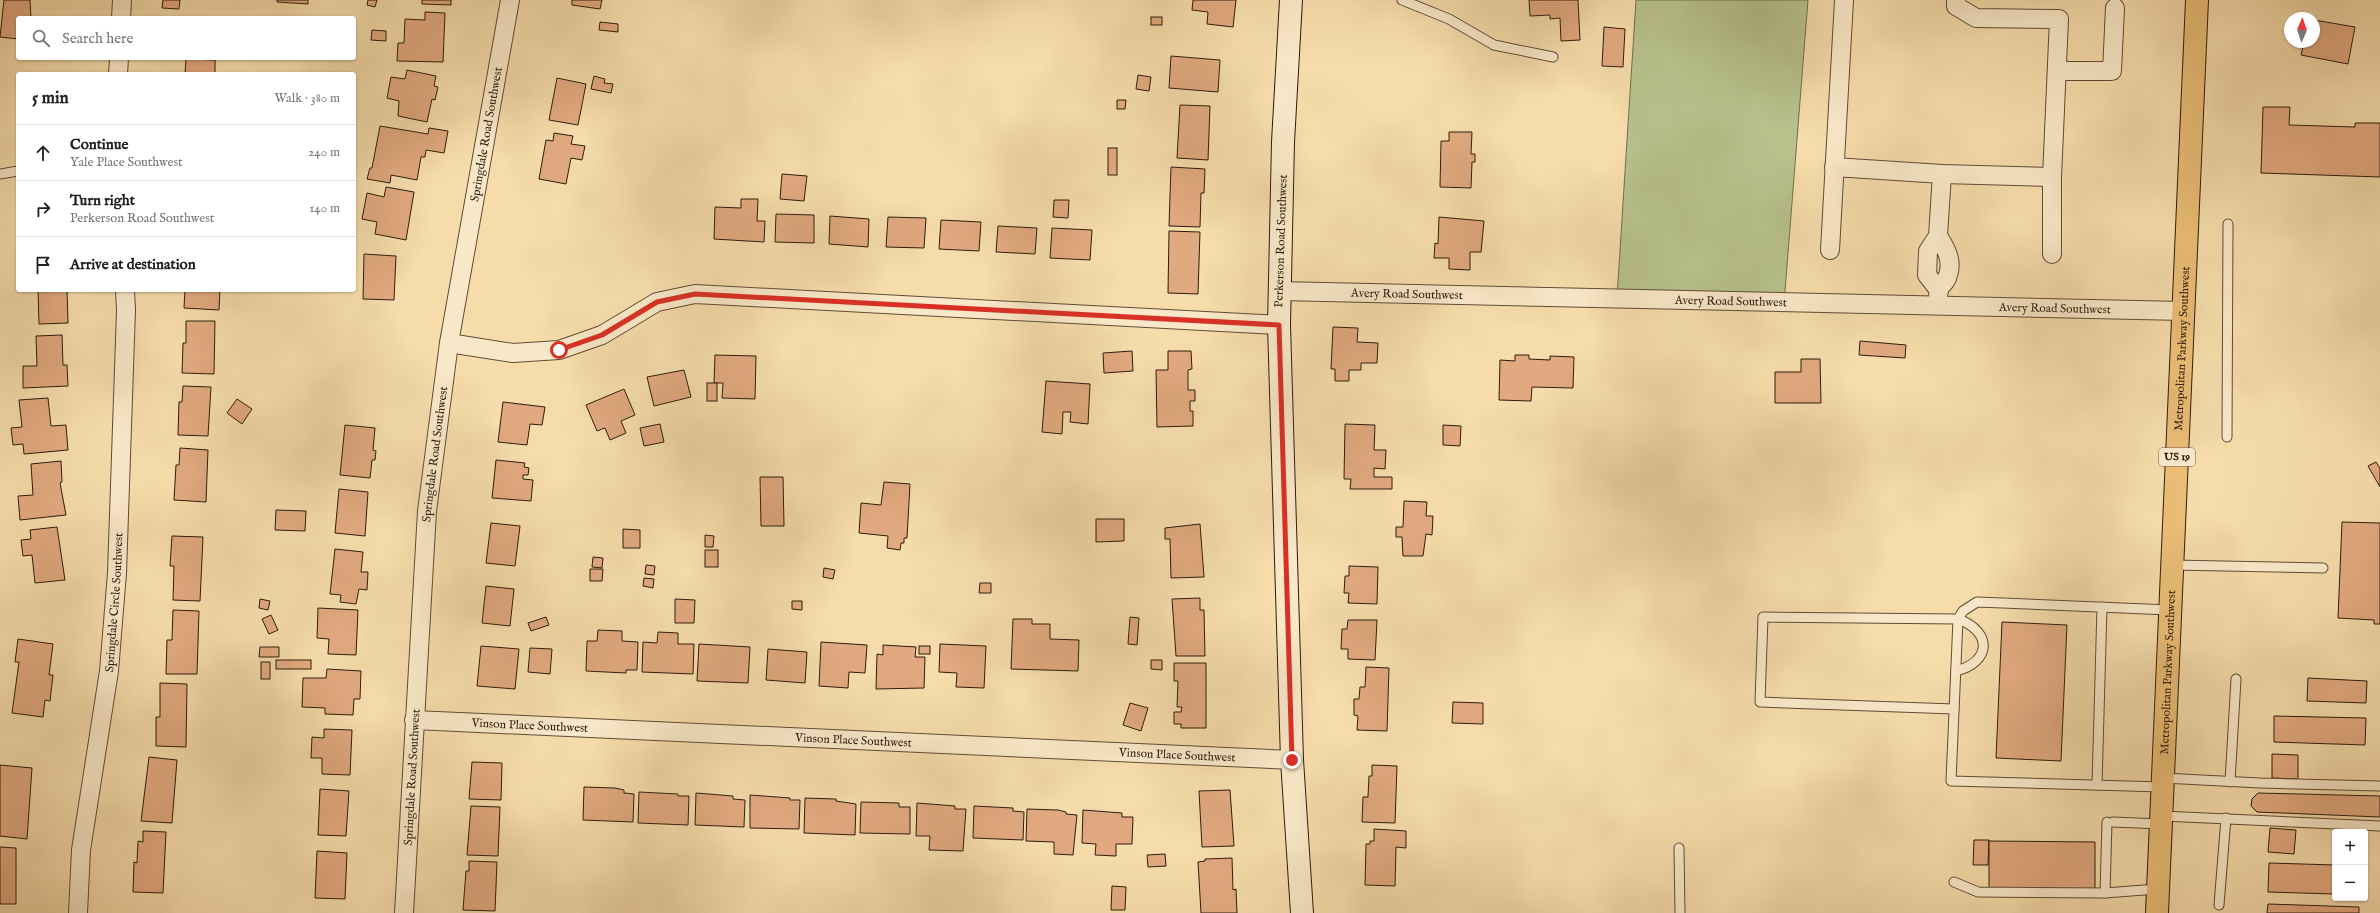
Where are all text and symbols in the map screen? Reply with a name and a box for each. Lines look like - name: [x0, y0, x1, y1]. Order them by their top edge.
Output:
- north arrow: [2284, 12, 2320, 48]
- search box: [16, 16, 356, 60]
- icon: search: [30, 27, 52, 49]
- text: Search here: [62, 29, 133, 48]
- street label: Springdale Road Southwest: [467, 66, 505, 203]
- text: 5 min: [32, 88, 69, 109]
- text: Walk · 380 m: [275, 90, 340, 107]
- text: Continue: [70, 135, 128, 154]
- icon: ahead: [32, 142, 54, 164]
- text: 240 m: [308, 144, 340, 161]
- text: Yale Place Southwest: [70, 154, 183, 171]
- street label: Perkerson Road Southwest: [1271, 174, 1291, 308]
- text: Turn right: [70, 191, 135, 210]
- icon: right: [32, 198, 54, 220]
- text: 140 m: [310, 200, 340, 217]
- text: Perkerson Road Southwest: [70, 210, 214, 227]
- icon: arrive: [32, 254, 54, 276]
- text: Arrive at destination: [70, 255, 196, 274]
- street label: Metropolitan Parkway Southwest: [2171, 266, 2193, 431]
- street label: Avery Road Southwest: [1350, 285, 1463, 303]
- street label: Avery Road Southwest: [1674, 292, 1787, 310]
- street label: Avery Road Southwest: [1998, 299, 2111, 317]
- route start: [550, 341, 568, 359]
- street label: Springdale Road Southwest: [419, 385, 451, 522]
- road number: US 19: [2159, 448, 2195, 466]
- street label: Springdale Circle Southwest: [101, 533, 126, 673]
- street label: Metropolitan Parkway Southwest: [2156, 590, 2179, 755]
- street label: Springdale Road Southwest: [400, 709, 423, 846]
- street label: Vinson Place Southwest: [470, 715, 589, 735]
- street label: Vinson Place Southwest: [794, 730, 912, 750]
- street label: Vinson Place Southwest: [1118, 745, 1236, 765]
- route end: [1283, 751, 1301, 769]
- map controls: [2332, 829, 2368, 901]
- button: +: [2332, 829, 2368, 865]
- button: −: [2332, 865, 2368, 901]

